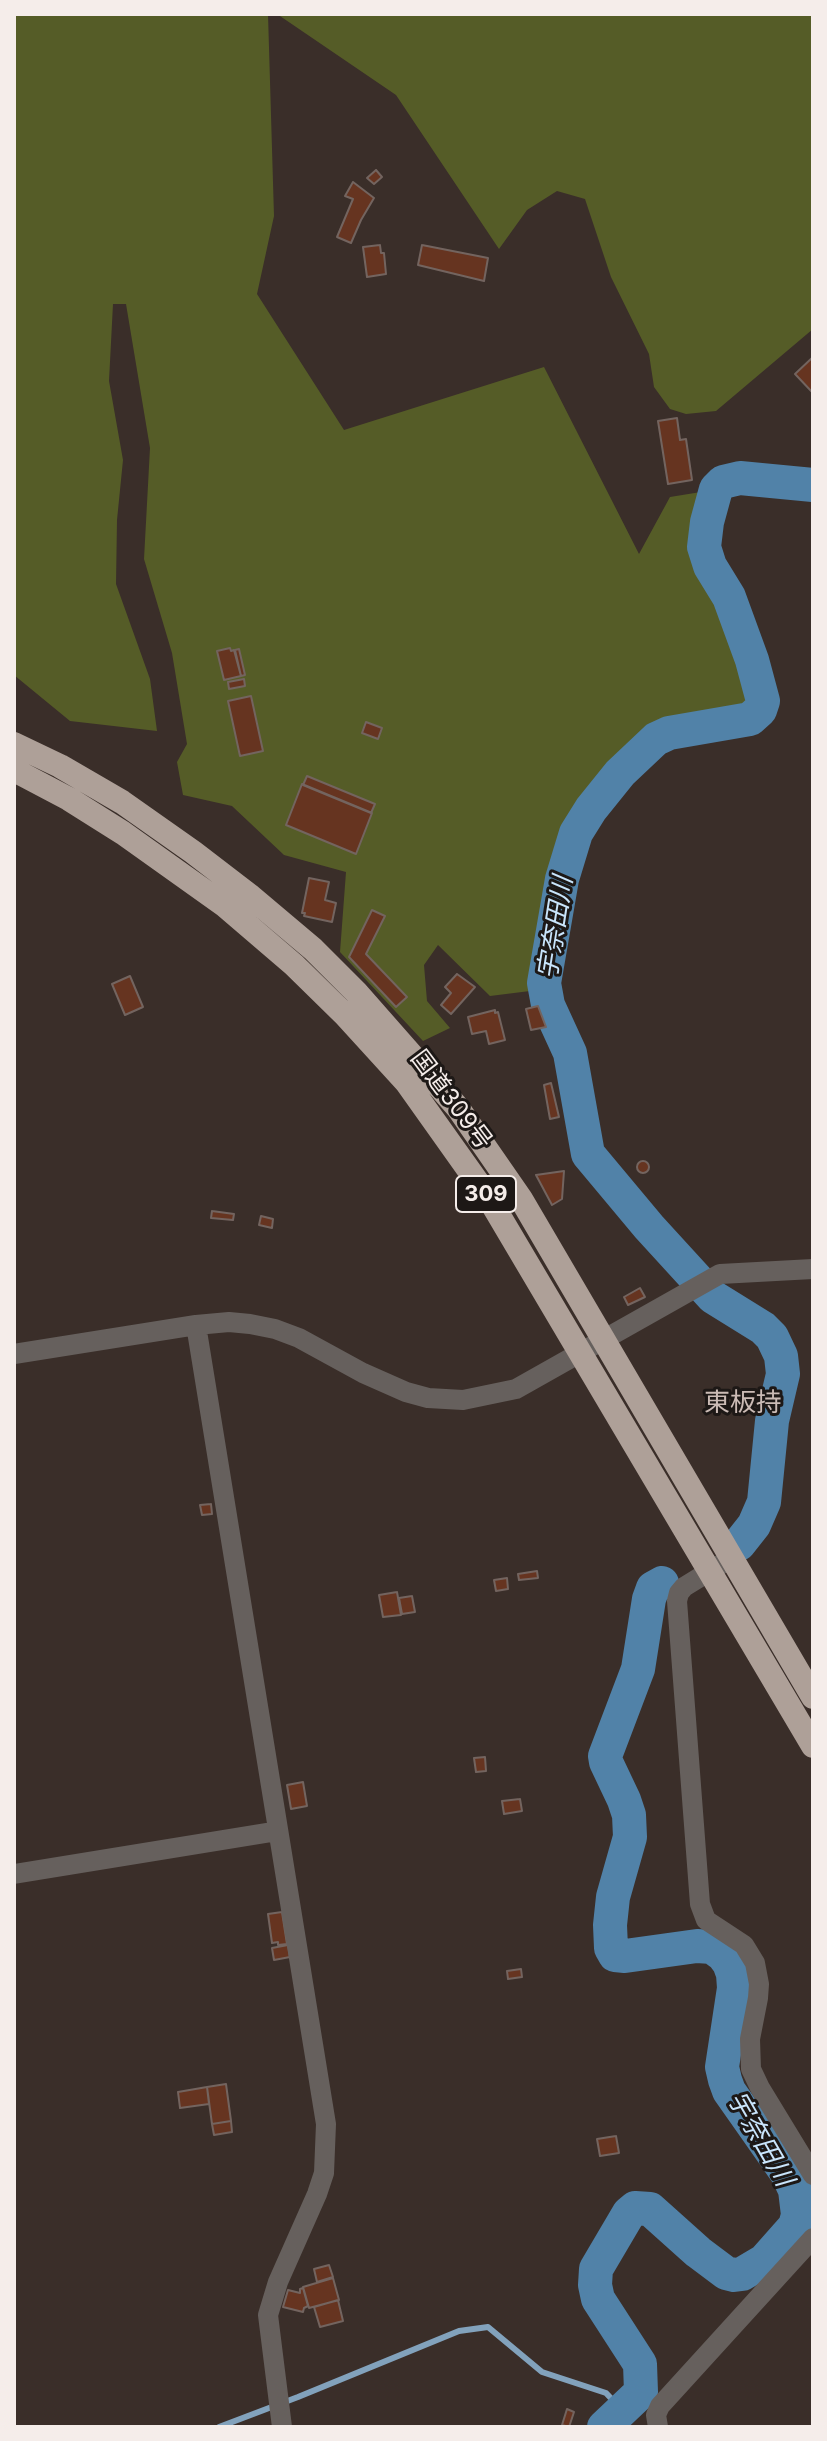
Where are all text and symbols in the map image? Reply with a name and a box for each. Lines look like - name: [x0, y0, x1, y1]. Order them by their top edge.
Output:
- water label: 宇奈田川: [532, 874, 580, 982]
- street label: 国道309号: [404, 1045, 498, 1155]
- road number: 309: [456, 1176, 516, 1212]
- district label: 東板持: [704, 1387, 782, 1419]
- water label: 宇奈田川: [720, 2086, 800, 2192]

